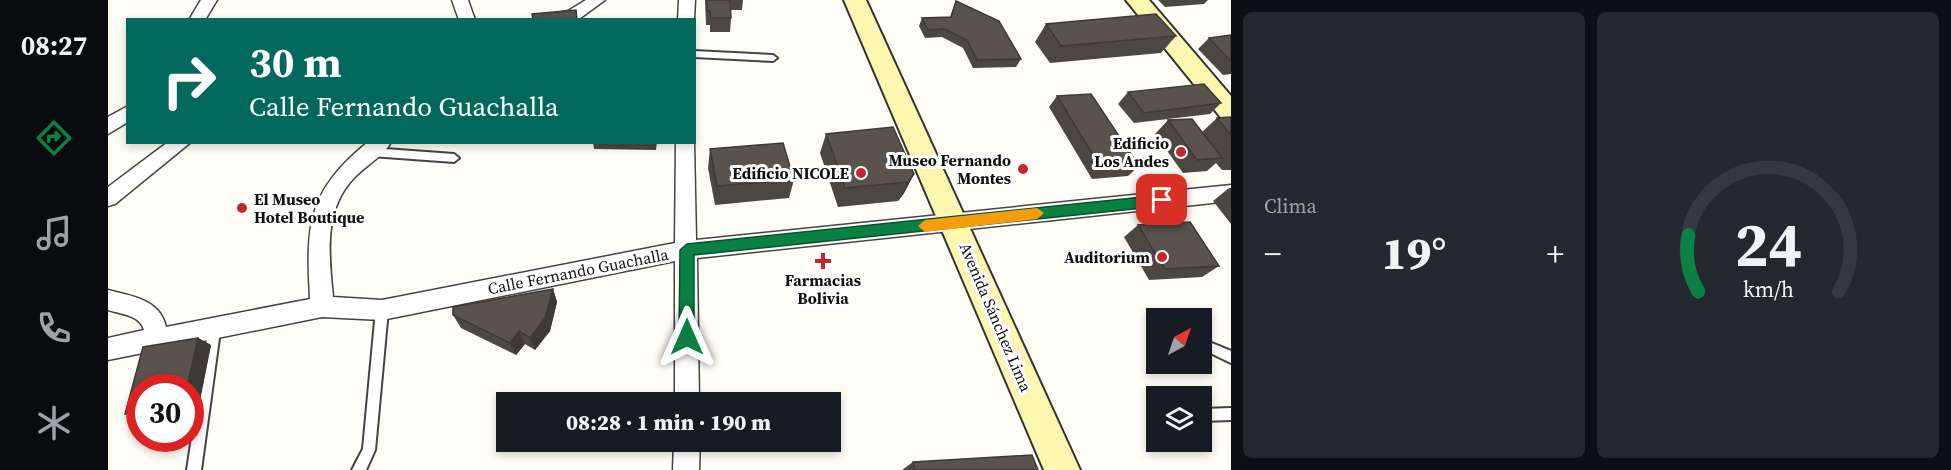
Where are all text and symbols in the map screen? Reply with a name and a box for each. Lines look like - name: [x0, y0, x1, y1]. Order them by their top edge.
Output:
- text: 08:27: [21, 27, 87, 64]
- text: 30 m: [249, 33, 342, 91]
- icon: right: [150, 42, 228, 120]
- text: Calle Fernando Guachalla: [249, 88, 559, 125]
- icon: directions: [33, 117, 75, 159]
- place label: Edificio Los Andes: [1094, 132, 1169, 172]
- marker: Edificio Los Andes: [1174, 145, 1188, 159]
- place label: Museo Fernando Montes: [889, 149, 1011, 189]
- place label: Edificio NICOLE: [732, 162, 849, 184]
- marker: Museo Fernando Montes: [1016, 162, 1030, 176]
- marker: Edificio NICOLE: [854, 166, 868, 180]
- pin: [1136, 174, 1187, 225]
- icon: arrive: [1145, 183, 1178, 216]
- place label: El Museo Hotel Boutique: [254, 188, 364, 228]
- text: Clima: [1264, 192, 1317, 220]
- marker: El Museo Hotel Boutique: [235, 201, 249, 215]
- text: 24: [1734, 201, 1802, 287]
- icon: music: [33, 212, 75, 254]
- text: 19°: [1382, 222, 1446, 284]
- text: −: [1264, 231, 1282, 276]
- text: +: [1546, 231, 1564, 276]
- street label: Avenida Sánchez Lima: [955, 239, 1038, 396]
- street label: Calle Fernando Guachalla: [486, 243, 671, 299]
- place label: Auditorium: [1064, 246, 1150, 268]
- marker: Auditorium: [1155, 250, 1169, 264]
- marker: Farmacias Bolivia: [816, 254, 830, 268]
- place label: Farmacias Bolivia: [785, 269, 861, 309]
- text: km/h: [1742, 275, 1794, 304]
- position arrow: [655, 305, 719, 369]
- icon: phone: [33, 307, 75, 349]
- north arrow: [1146, 308, 1212, 374]
- map controls: [1146, 308, 1212, 452]
- speed limit sign: 30: [126, 374, 204, 452]
- button: layers: [1146, 386, 1212, 452]
- icon: climate: [33, 402, 75, 444]
- text: 08:28 · 1 min · 190 m: [566, 407, 771, 437]

